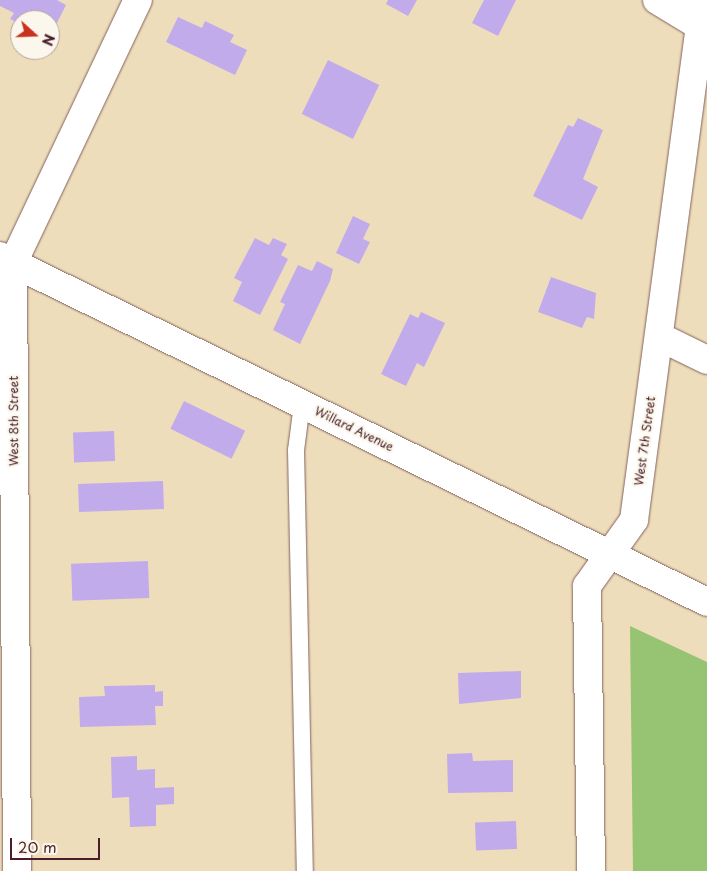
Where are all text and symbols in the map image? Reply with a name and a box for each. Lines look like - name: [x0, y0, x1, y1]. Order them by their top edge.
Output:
- north arrow: [10, 10, 60, 60]
- text: N: [37, 31, 60, 49]
- street label: West 8th Street: [7, 375, 21, 467]
- street label: West 7th Street: [632, 395, 658, 487]
- street label: Willard Avenue: [312, 403, 396, 455]
- scale bar: [12, 828, 102, 860]
- text: 20 m: [18, 835, 57, 858]

